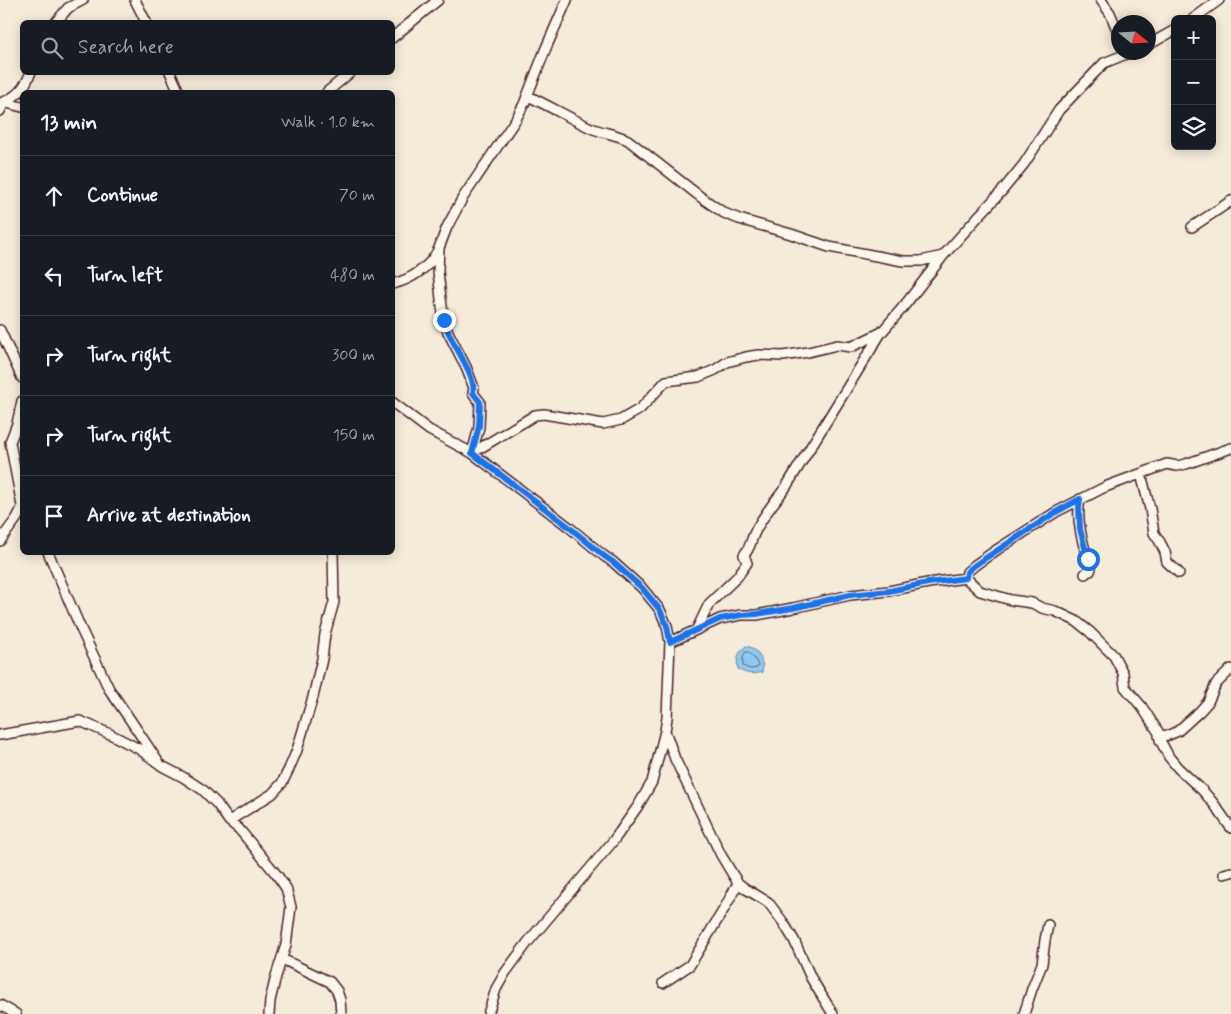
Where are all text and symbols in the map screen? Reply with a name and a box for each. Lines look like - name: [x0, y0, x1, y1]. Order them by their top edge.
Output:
- north arrow: [1111, 15, 1156, 60]
- map controls: [1171, 15, 1216, 150]
- button: +: [1171, 15, 1216, 60]
- search box: [20, 20, 395, 75]
- icon: search: [38, 34, 66, 62]
- text: Search here: [78, 35, 174, 60]
- button: −: [1171, 60, 1216, 105]
- button: layers: [1171, 105, 1216, 150]
- text: 13 min: [40, 109, 97, 137]
- text: Walk · 1.0 km: [281, 112, 375, 133]
- icon: ahead: [40, 182, 68, 210]
- text: Continue: [87, 183, 158, 208]
- text: 70 m: [339, 185, 375, 206]
- icon: left: [40, 262, 68, 290]
- text: Turn left: [87, 263, 163, 288]
- text: 480 m: [330, 265, 375, 286]
- route end: [433, 309, 456, 332]
- icon: right: [40, 342, 68, 370]
- text: Turn right: [87, 343, 171, 368]
- text: 300 m: [332, 345, 375, 366]
- icon: right: [40, 422, 68, 450]
- text: Turn right: [87, 423, 171, 448]
- text: 150 m: [333, 425, 375, 446]
- icon: arrive: [40, 502, 68, 530]
- text: Arrive at destination: [87, 503, 251, 528]
- route start: [1077, 548, 1100, 571]

